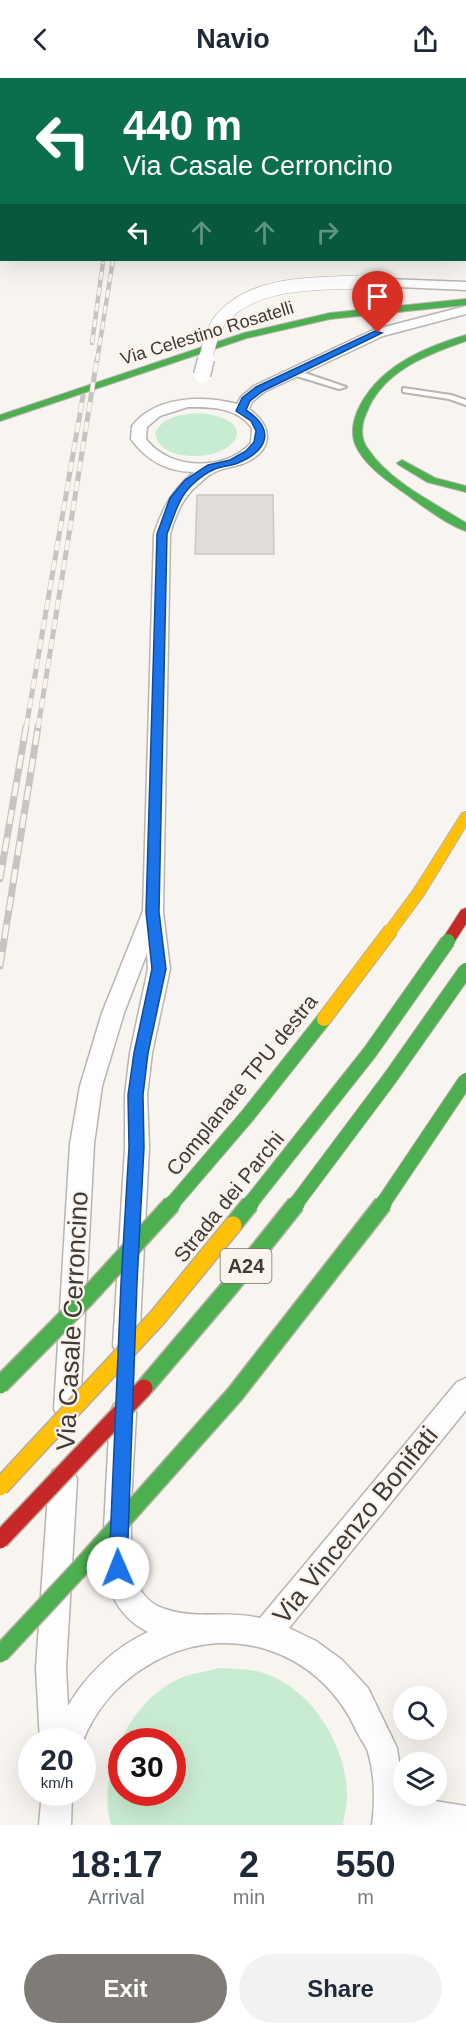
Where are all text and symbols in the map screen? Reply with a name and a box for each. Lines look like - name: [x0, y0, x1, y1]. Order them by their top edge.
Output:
- icon: back: [24, 23, 57, 56]
- icon: share: [409, 23, 442, 56]
- text: Navio: [196, 24, 270, 54]
- icon: left: [24, 102, 102, 180]
- text: 440 m: [123, 102, 242, 149]
- text: Via Casale Cerroncino: [123, 151, 393, 181]
- icon: left: [122, 216, 155, 249]
- icon: ahead: [185, 216, 218, 249]
- icon: ahead: [248, 216, 281, 249]
- icon: right: [311, 216, 344, 249]
- pin: [352, 271, 403, 333]
- icon: arrive: [361, 280, 394, 313]
- street label: Via Celestino Rosatelli: [118, 297, 296, 369]
- street label: Complanare TPU destra: [162, 989, 322, 1180]
- street label: Strada dei Parchi: [169, 1127, 288, 1267]
- street label: Via Casale Cerroncino: [50, 1191, 94, 1451]
- road number: A24: [220, 1249, 272, 1283]
- street label: Via Vincenzo Bonifati: [266, 1420, 444, 1630]
- position arrow: [86, 1536, 150, 1600]
- map controls: [393, 1686, 447, 1806]
- button: search: [393, 1686, 447, 1740]
- speed limit sign: 30: [108, 1728, 186, 1806]
- text: 20: [40, 1743, 74, 1776]
- button: layers: [393, 1752, 447, 1806]
- text: km/h: [41, 1774, 73, 1791]
- text: 18:17: [70, 1844, 162, 1885]
- text: 2: [239, 1844, 259, 1885]
- text: 550: [335, 1844, 396, 1885]
- text: Arrival: [88, 1886, 145, 1908]
- text: min: [233, 1886, 265, 1908]
- text: m: [357, 1886, 374, 1908]
- button: Exit: [24, 1954, 227, 2023]
- button: Share: [239, 1954, 442, 2023]

